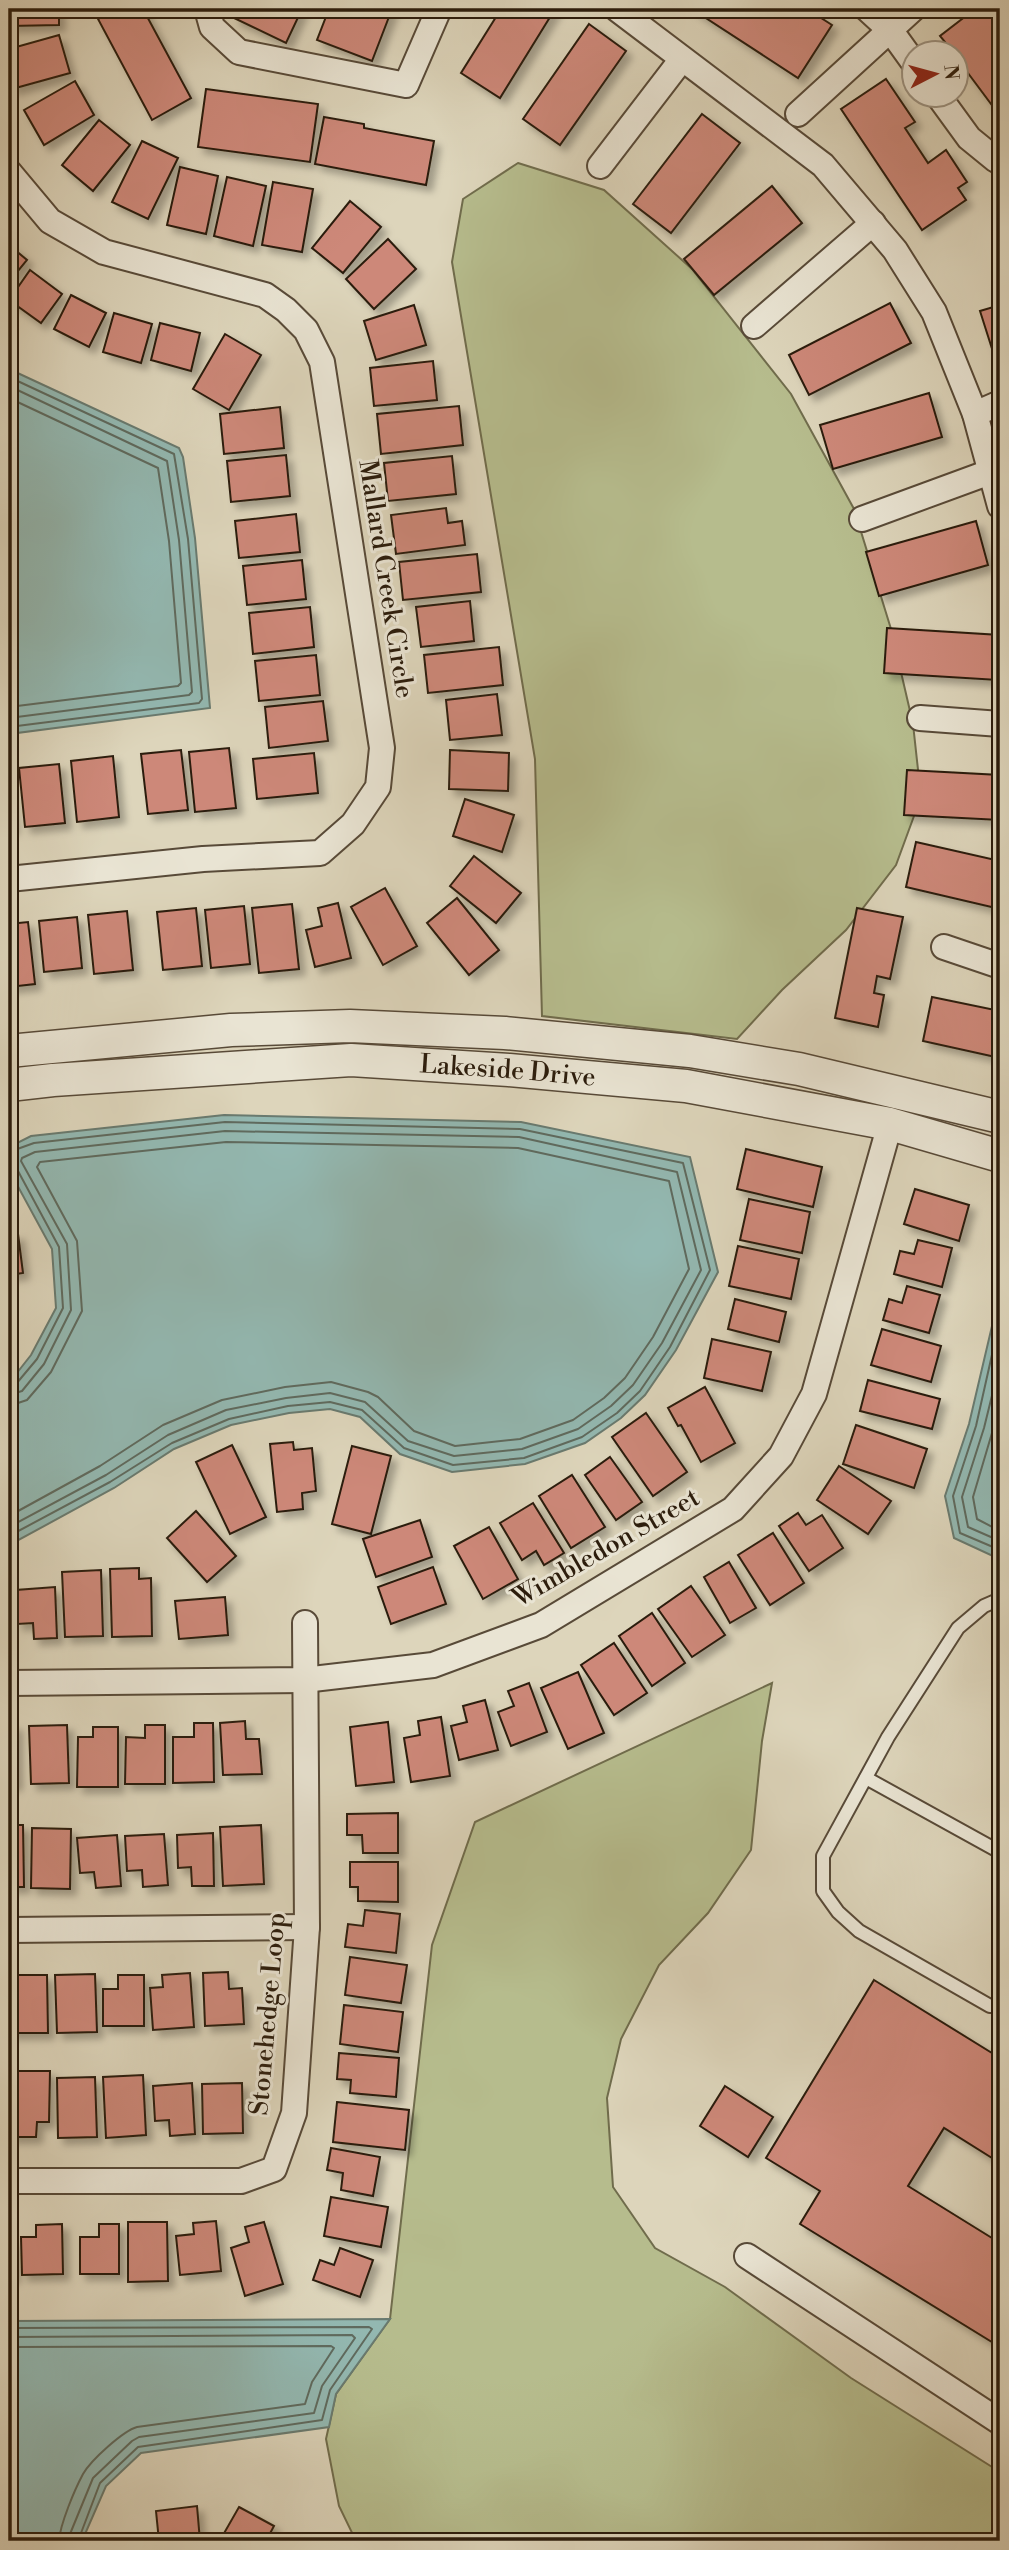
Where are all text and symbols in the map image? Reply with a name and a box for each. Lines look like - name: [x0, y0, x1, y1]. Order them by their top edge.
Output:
- north arrow: [900, 38, 970, 108]
- text: N: [938, 64, 964, 81]
- street label: Mallard Creek Circle: [351, 457, 421, 701]
- street label: Lakeside Drive: [419, 1048, 597, 1094]
- street label: Wimbledon Street: [506, 1482, 705, 1615]
- street label: Stonehedge Loop: [243, 1911, 293, 2117]

